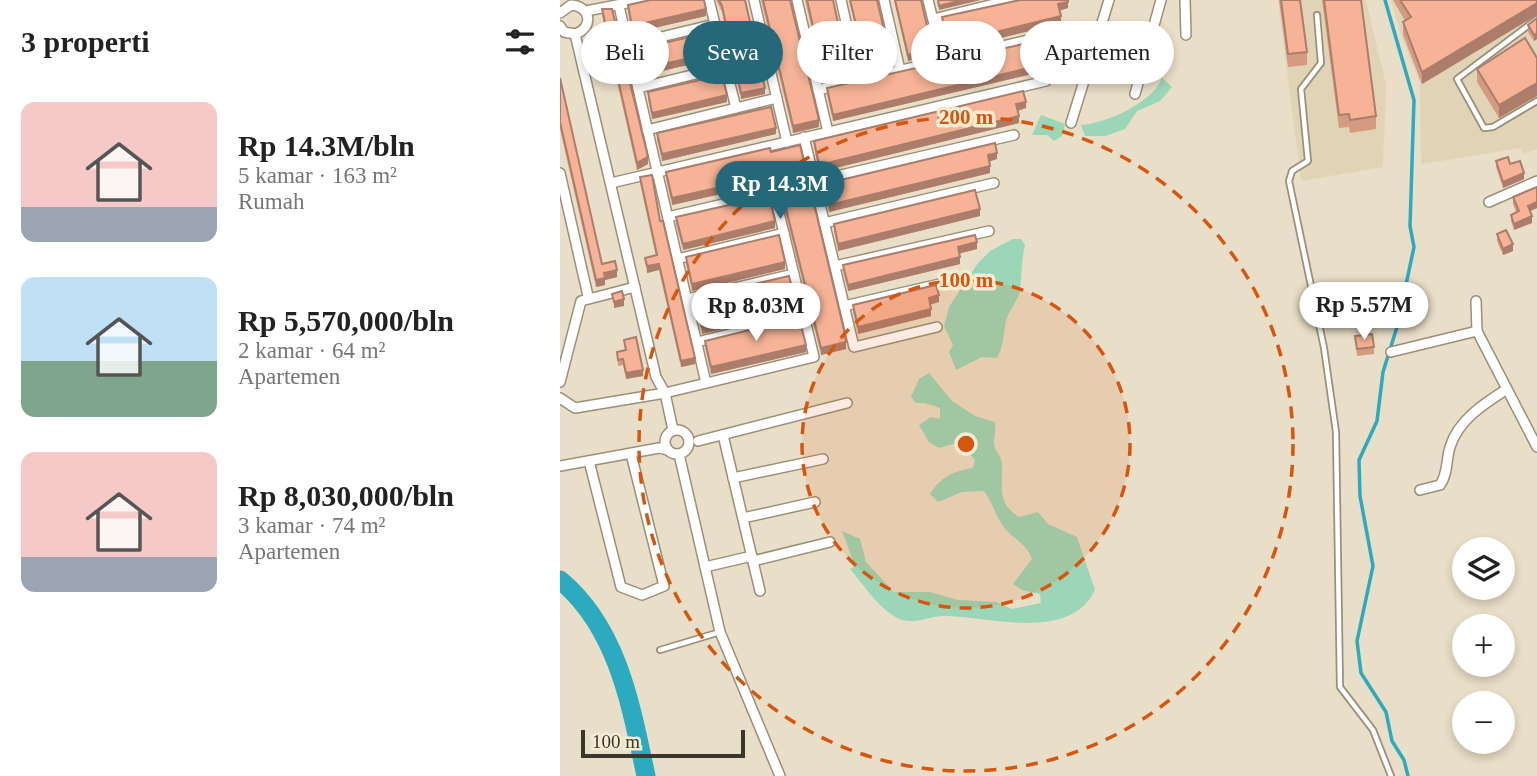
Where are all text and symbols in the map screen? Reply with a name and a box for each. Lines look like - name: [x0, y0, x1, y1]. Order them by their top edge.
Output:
- chip: Beli: [581, 21, 669, 84]
- chip: Sewa: [683, 21, 783, 84]
- chip: Filter: [797, 21, 897, 84]
- chip: Baru: [911, 21, 1006, 84]
- chip: Apartemen: [1020, 21, 1174, 84]
- icon: filters: [501, 23, 539, 61]
- text: 3 properti: [21, 25, 150, 58]
- text: 200 m: [939, 105, 994, 129]
- text: Rp 14.3M/bln: [238, 129, 415, 162]
- icon: home: [77, 130, 161, 214]
- pin: Rp 14.3M: [708, 162, 852, 221]
- text: 5 kamar · 163 m²: [238, 163, 397, 188]
- text: Rp 14.3M: [731, 171, 829, 196]
- text: Rumah: [238, 189, 304, 214]
- text: 100 m: [939, 268, 994, 292]
- pin: Rp 5.57M: [1292, 282, 1436, 342]
- pin: Rp 8.03M: [684, 284, 828, 343]
- text: Rp 5.57M: [1315, 292, 1413, 317]
- text: Rp 8.03M: [707, 293, 805, 318]
- text: Rp 5,570,000/bln: [238, 304, 454, 337]
- icon: home: [77, 305, 161, 389]
- text: 2 kamar · 64 m²: [238, 338, 385, 363]
- text: Apartemen: [238, 364, 340, 389]
- centre of rings: [954, 432, 978, 456]
- text: Rp 8,030,000/bln: [238, 479, 454, 512]
- icon: home: [77, 480, 161, 564]
- text: 3 kamar · 74 m²: [238, 513, 385, 538]
- map controls: [1452, 537, 1515, 754]
- button: layers: [1452, 537, 1515, 600]
- text: Apartemen: [238, 539, 340, 564]
- button: +: [1452, 614, 1515, 677]
- button: −: [1452, 691, 1515, 754]
- scale bar: [581, 727, 746, 759]
- text: 100 m: [592, 731, 640, 752]

